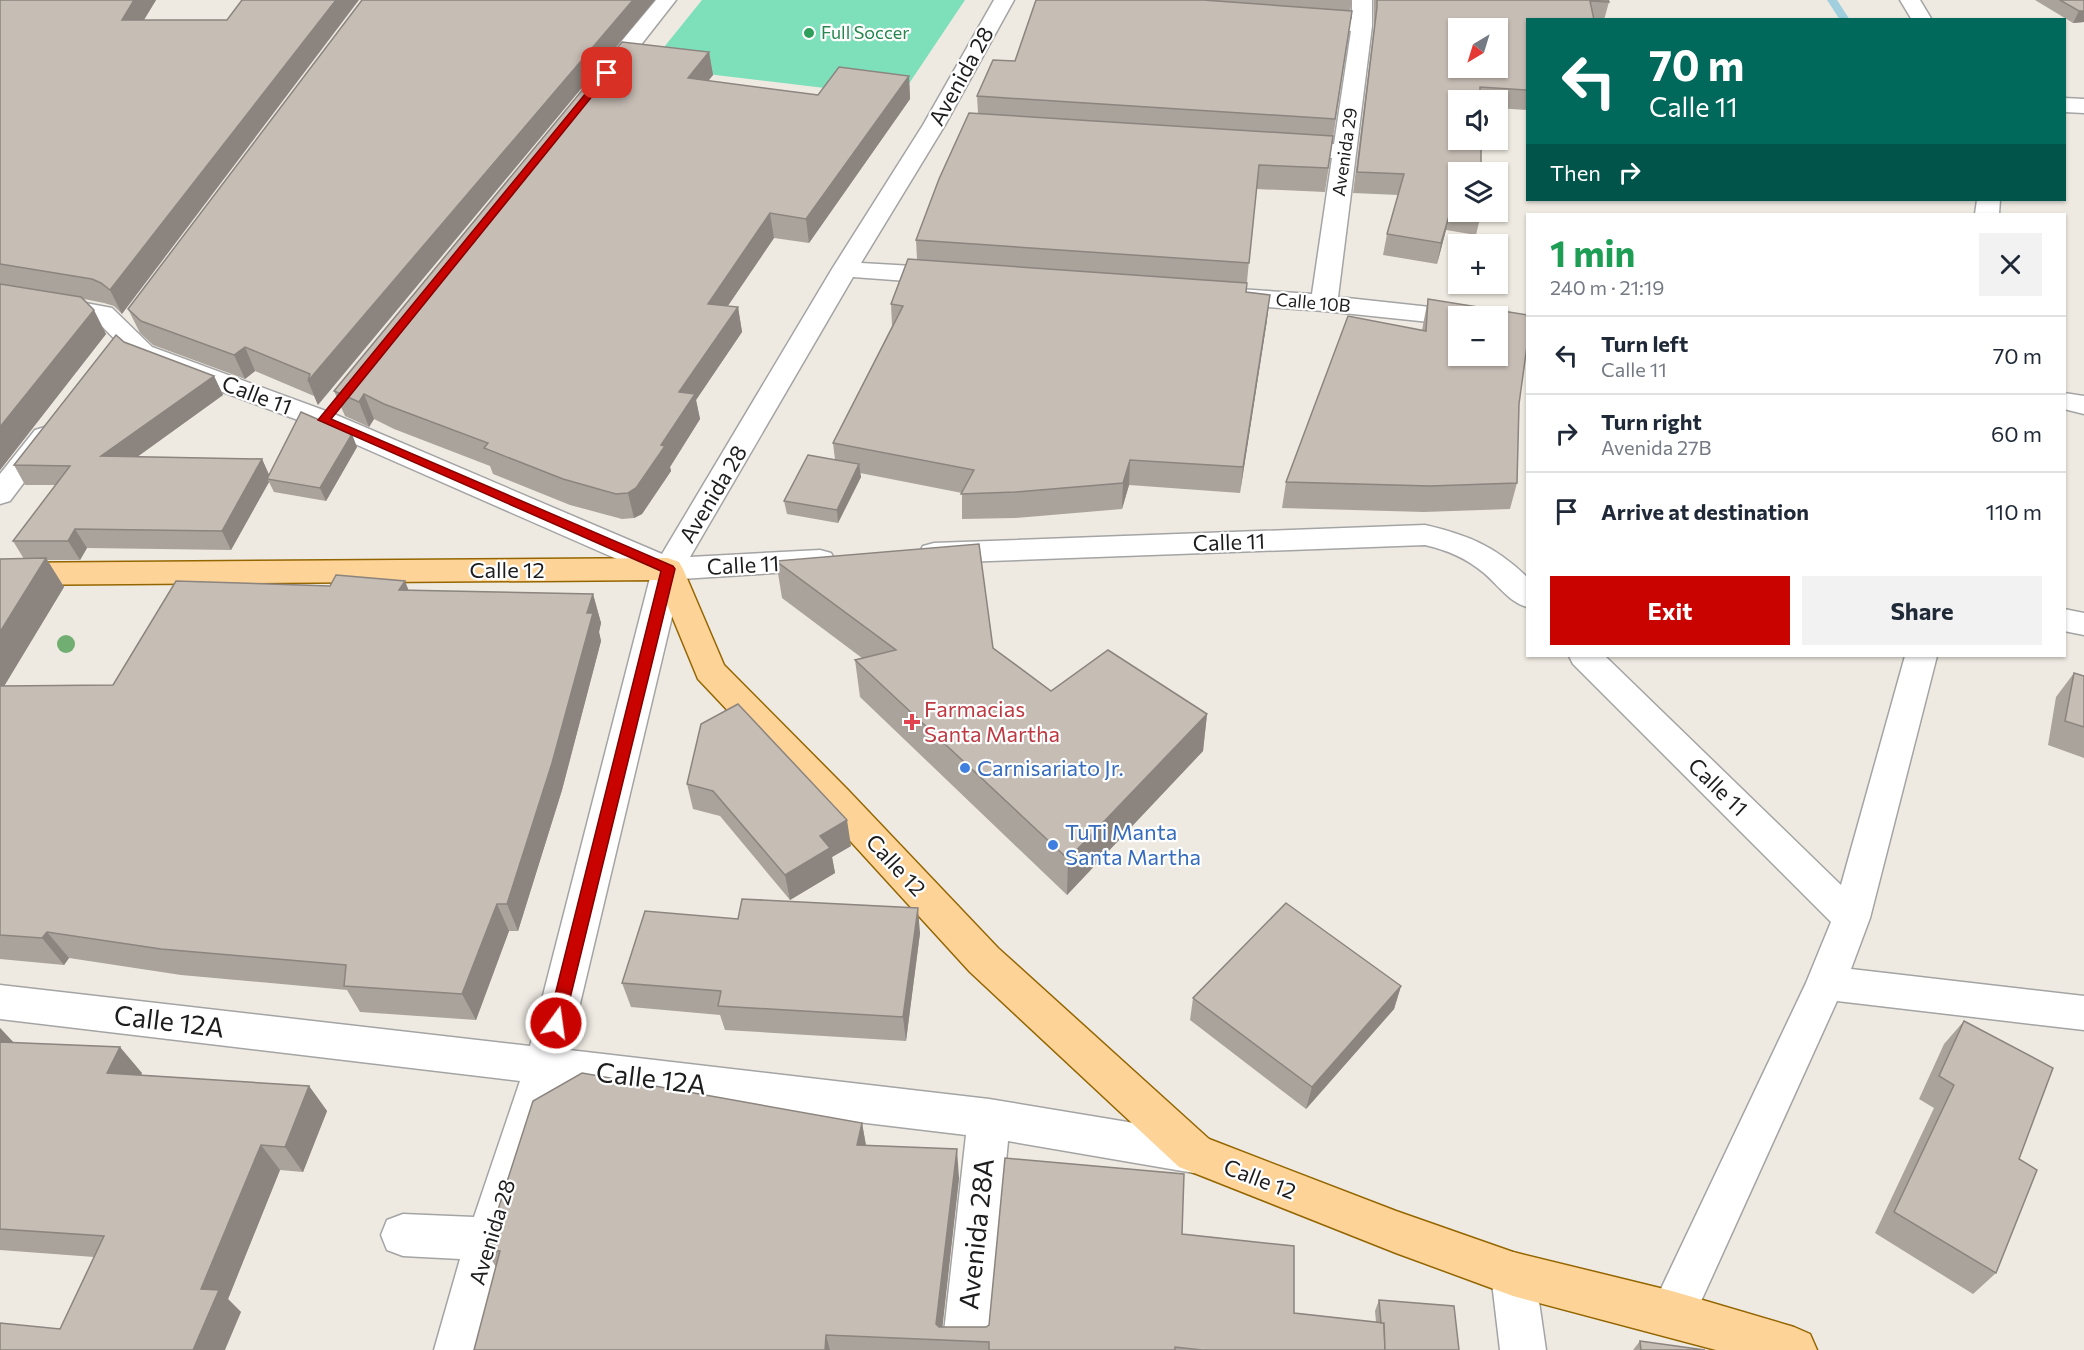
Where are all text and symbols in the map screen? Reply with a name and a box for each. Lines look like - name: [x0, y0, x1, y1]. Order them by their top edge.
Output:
- north arrow: [1448, 18, 1508, 78]
- map controls: [1448, 18, 1508, 366]
- place label: Full Soccer: [821, 21, 910, 43]
- street label: Avenida 28: [922, 22, 999, 130]
- marker: Full Soccer: [802, 26, 816, 40]
- text: 70 m: [1649, 38, 1744, 90]
- icon: left: [1550, 42, 1628, 120]
- pin: [581, 47, 632, 98]
- icon: arrive: [590, 56, 623, 89]
- button: sound: [1448, 90, 1508, 150]
- text: Calle 11: [1649, 90, 1738, 123]
- street label: Avenida 29: [1327, 106, 1361, 198]
- icon: right: [1613, 156, 1646, 189]
- text: Then: [1550, 159, 1601, 186]
- button: layers: [1448, 162, 1508, 222]
- text: 1 min: [1550, 230, 1635, 274]
- button: close: [1979, 233, 2042, 296]
- button: +: [1448, 234, 1508, 294]
- text: 240 m · 21:19: [1550, 275, 1665, 299]
- street label: Calle 10B: [1275, 288, 1351, 316]
- button: −: [1448, 306, 1508, 366]
- text: Turn left: [1601, 330, 1688, 357]
- icon: left: [1550, 339, 1583, 372]
- text: 70 m: [1993, 342, 2042, 369]
- text: Calle 11: [1601, 357, 1667, 381]
- street label: Calle 11: [219, 369, 296, 420]
- text: Turn right: [1601, 408, 1702, 435]
- icon: right: [1550, 417, 1583, 450]
- text: 60 m: [1991, 420, 2042, 447]
- text: Avenida 27B: [1601, 435, 1711, 459]
- street label: Avenida 28: [673, 440, 752, 547]
- icon: arrive: [1550, 495, 1583, 528]
- text: Arrive at destination: [1601, 498, 1809, 525]
- text: 110 m: [1985, 498, 2042, 525]
- street label: Calle 11: [1192, 527, 1266, 556]
- street label: Calle 11: [706, 549, 780, 580]
- street label: Calle 12: [469, 556, 545, 583]
- button: Exit: [1550, 576, 1790, 645]
- button: Share: [1802, 576, 2042, 645]
- place label: Farmacias Santa Martha: [924, 695, 1060, 747]
- marker: Farmacias Santa Martha: [905, 715, 919, 729]
- street label: Calle 11: [1683, 752, 1754, 821]
- place label: Carnisariato Jr.: [977, 754, 1124, 781]
- marker: Carnisariato Jr.: [958, 761, 972, 775]
- place label: TuTi Manta Santa Martha: [1065, 818, 1201, 870]
- street label: Calle 12: [861, 828, 932, 901]
- marker: TuTi Manta Santa Martha: [1046, 838, 1060, 852]
- position arrow: [524, 991, 588, 1055]
- street label: Calle 12A: [112, 997, 226, 1044]
- street label: Calle 12A: [594, 1054, 708, 1101]
- street label: Calle 12: [1220, 1152, 1300, 1205]
- street label: Avenida 28A: [951, 1157, 1000, 1311]
- street label: Avenida 28: [463, 1176, 520, 1288]

